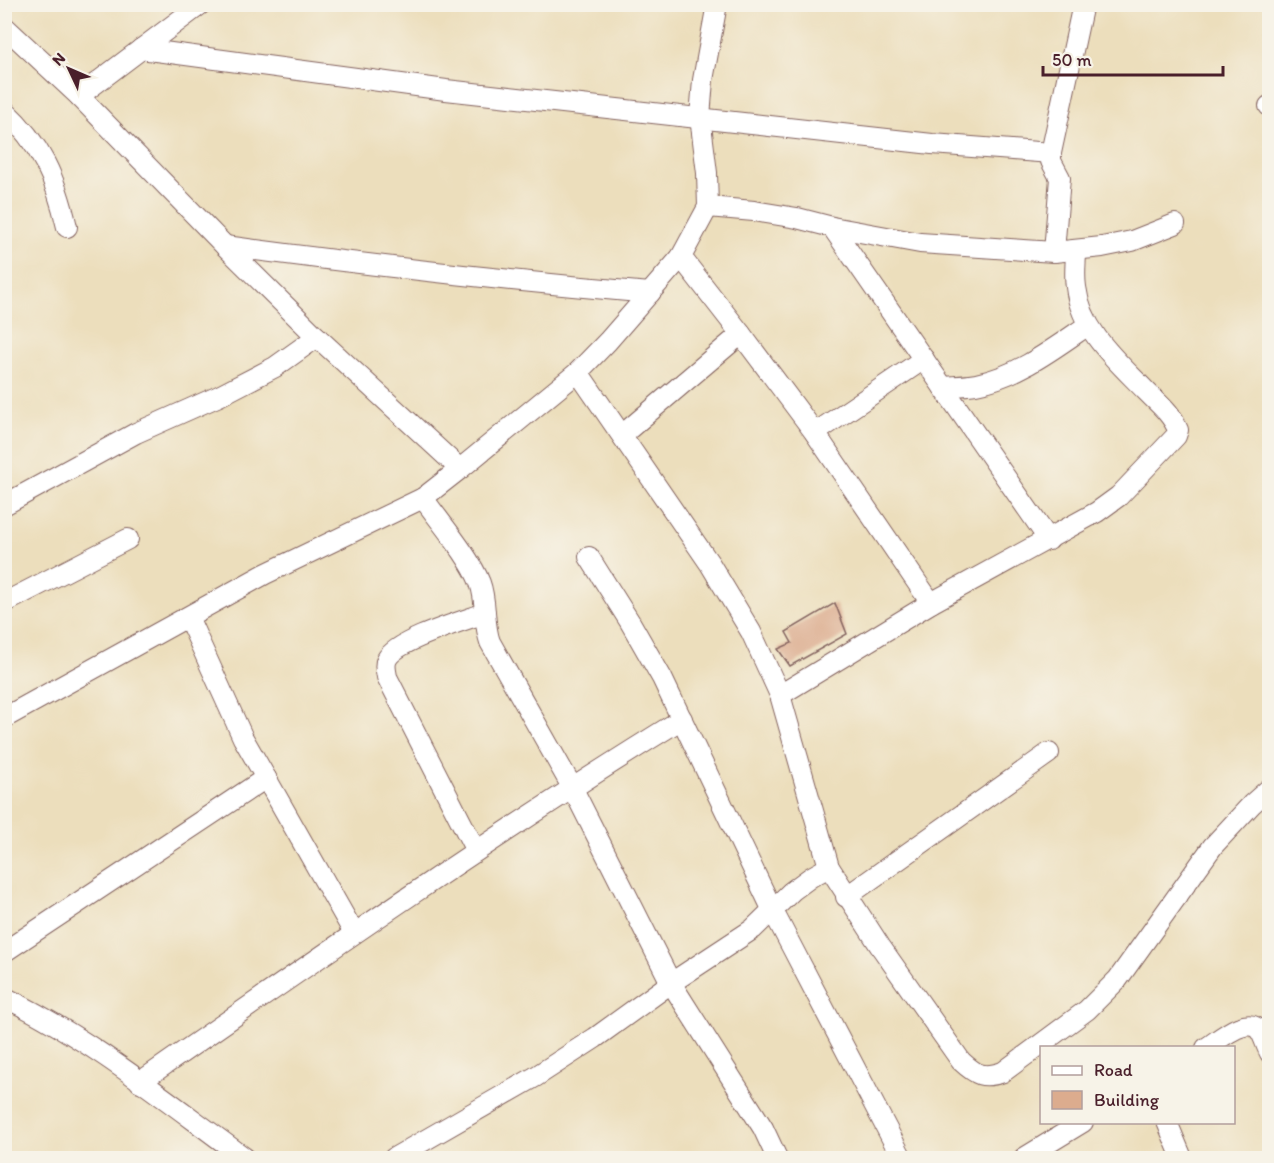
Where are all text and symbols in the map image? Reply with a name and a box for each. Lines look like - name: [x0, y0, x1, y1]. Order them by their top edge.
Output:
- north arrow: [39, 39, 99, 99]
- scale bar: [1043, 39, 1223, 77]
- text: N: [48, 48, 69, 69]
- text: 50 m: [1052, 49, 1092, 71]
- legend: [1040, 1046, 1235, 1124]
- text: Road: [1094, 1059, 1133, 1081]
- text: Building: [1094, 1089, 1160, 1111]

